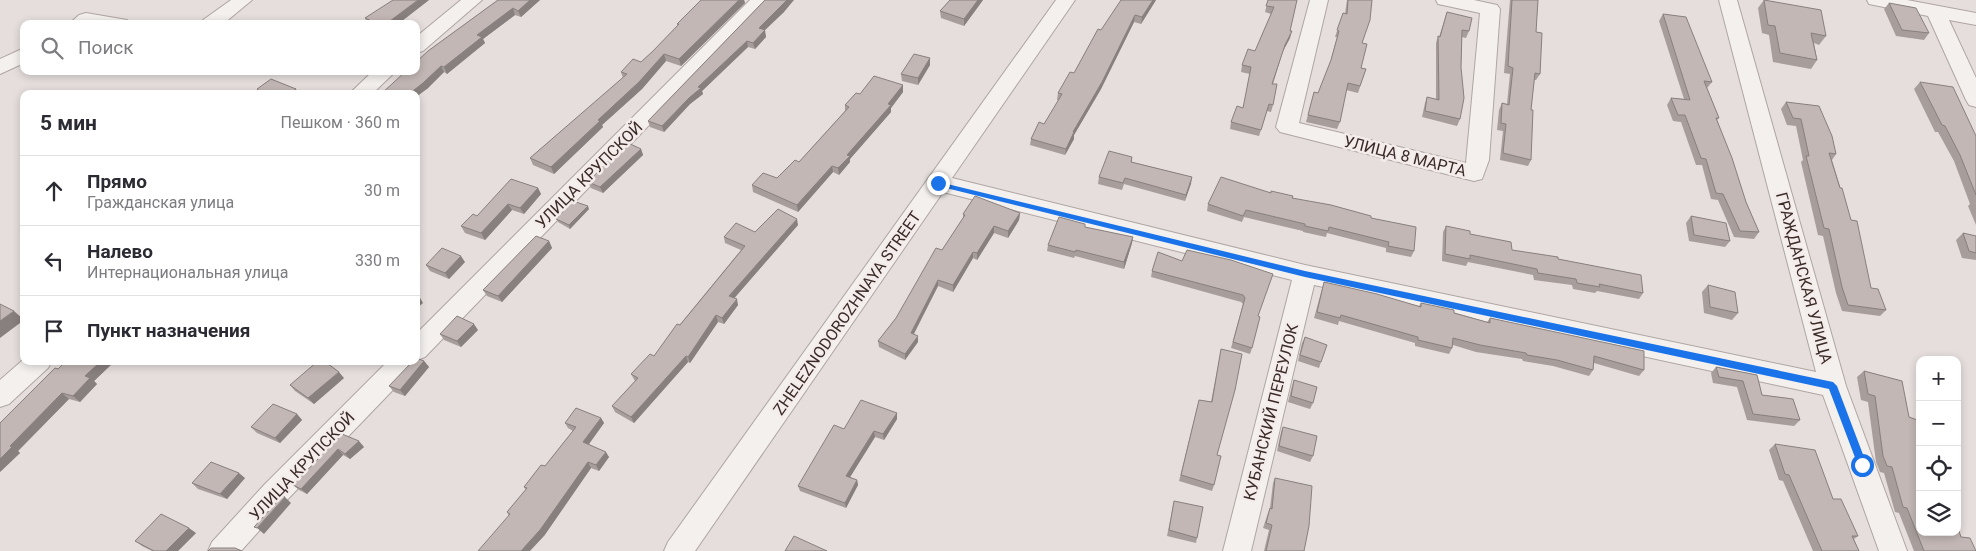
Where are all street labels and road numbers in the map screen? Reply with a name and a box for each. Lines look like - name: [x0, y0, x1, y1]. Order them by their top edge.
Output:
- street label: УЛИЦА КРУПСКОЙ: [532, 118, 646, 232]
- street label: УЛИЦА 8 МАРТА: [1342, 132, 1469, 181]
- street label: ГРАЖДАНСКАЯ УЛИЦА: [1772, 190, 1836, 366]
- street label: ZHELEZNODOROZHNAYA STREET: [769, 207, 925, 419]
- street label: КУБАНСКИЙ ПЕРЕУЛОК: [1240, 321, 1302, 502]
- street label: УЛИЦА КРУПСКОЙ: [245, 408, 359, 524]

